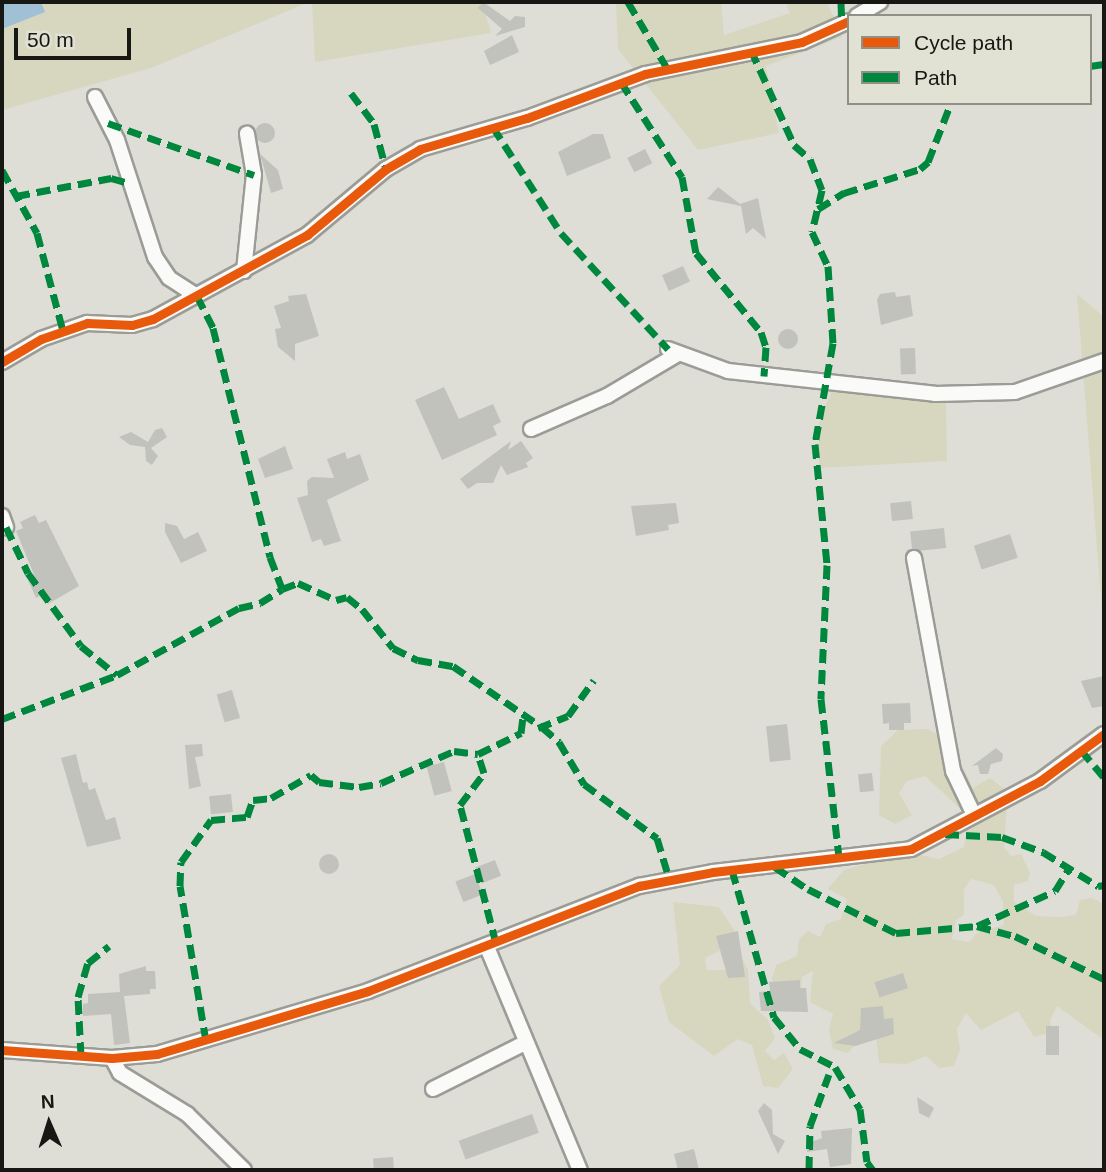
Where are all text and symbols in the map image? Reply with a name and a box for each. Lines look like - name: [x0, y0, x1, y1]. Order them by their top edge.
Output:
- scale bar: [18, 14, 135, 58]
- legend: [847, 14, 1092, 105]
- text: 50 m: [27, 28, 74, 51]
- text: Cycle path: [914, 31, 1013, 54]
- text: Path: [914, 66, 957, 89]
- north arrow: [14, 1088, 84, 1158]
- text: N: [40, 1091, 55, 1112]

